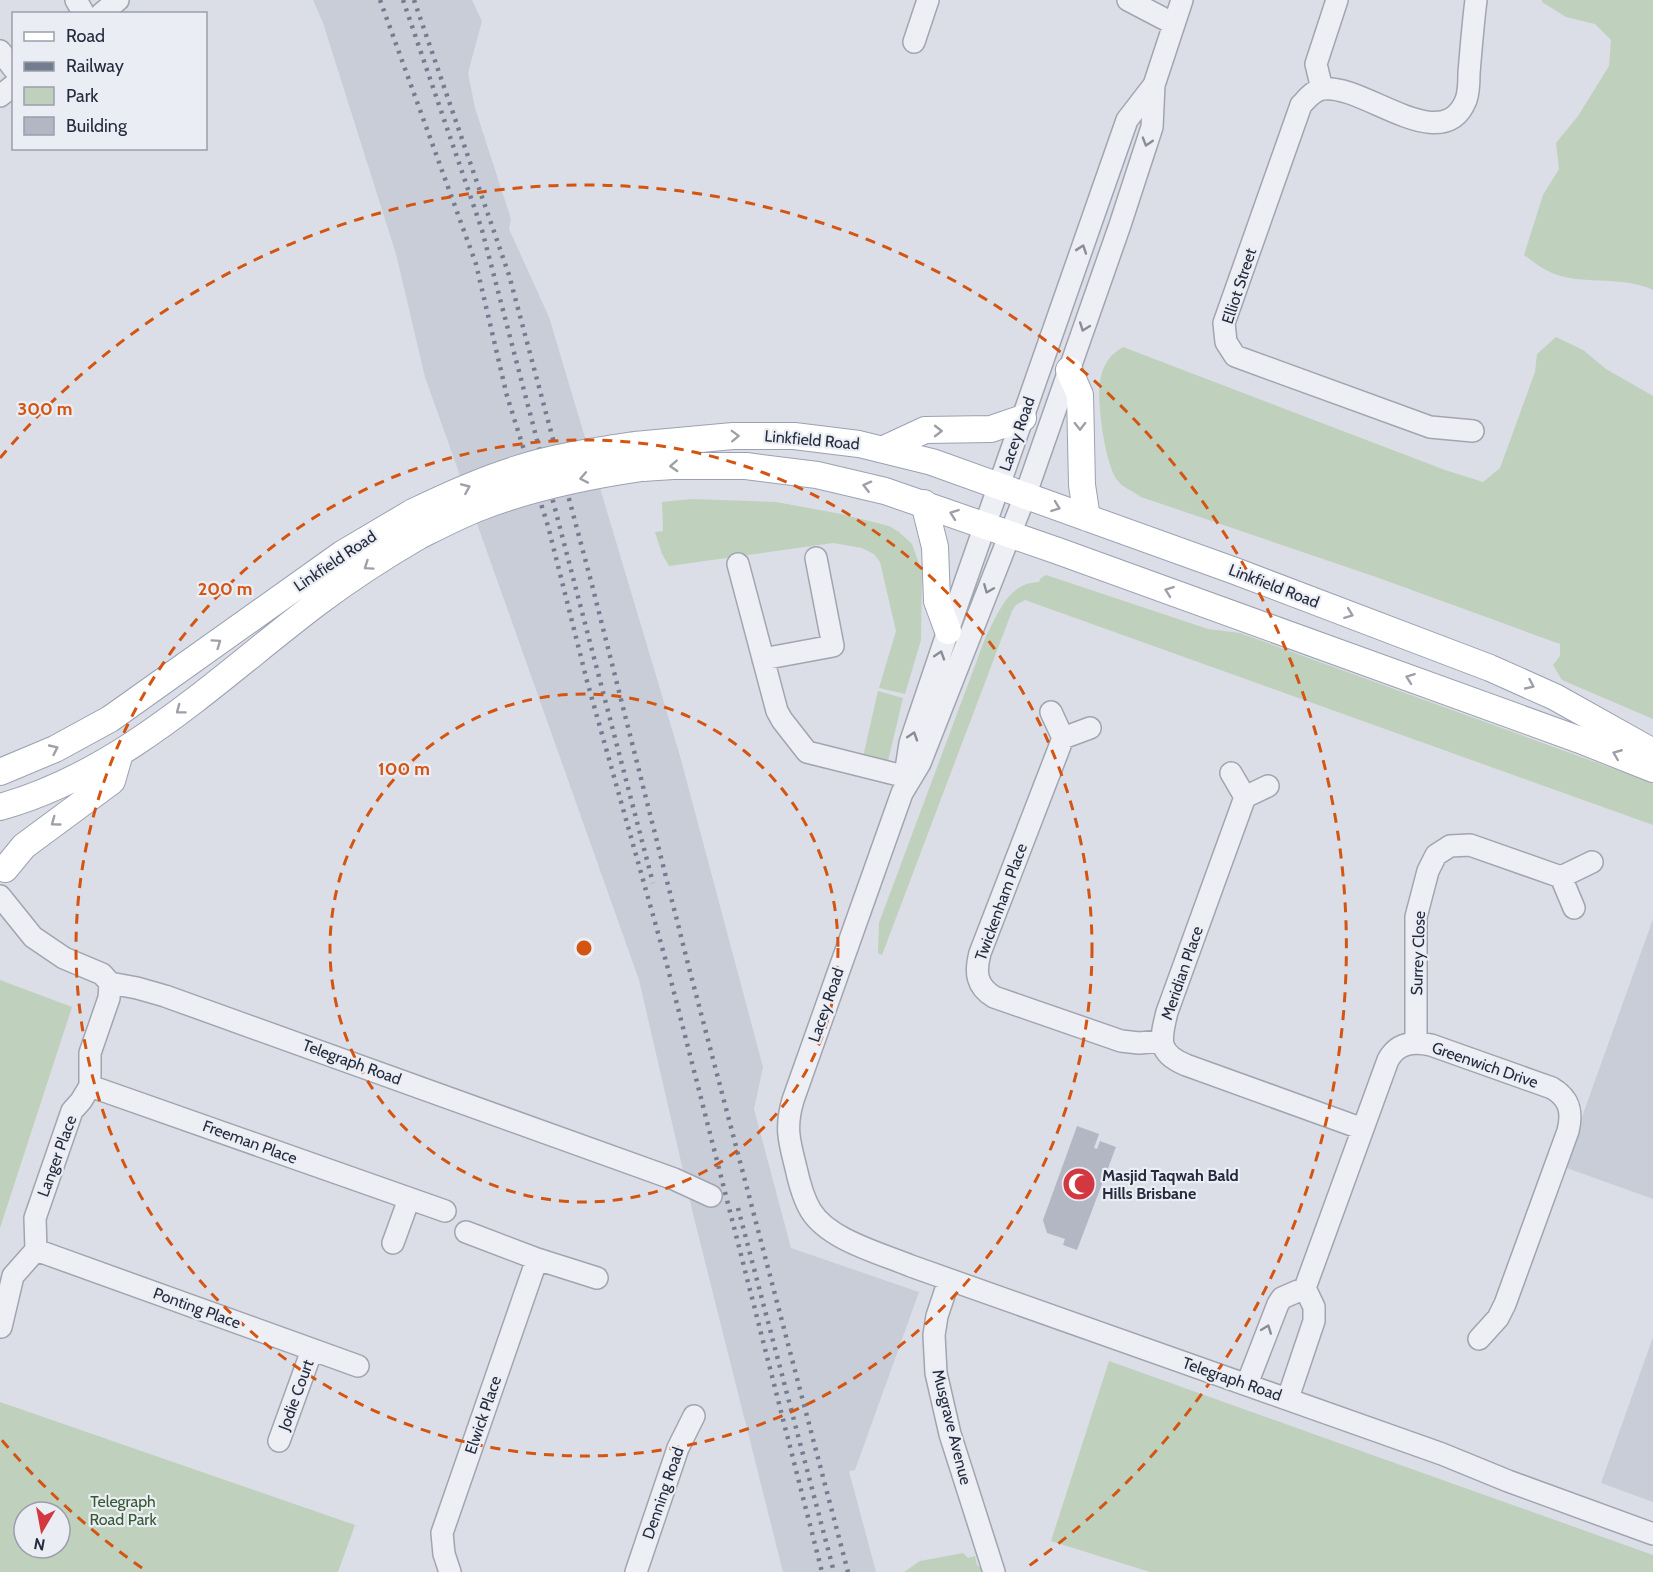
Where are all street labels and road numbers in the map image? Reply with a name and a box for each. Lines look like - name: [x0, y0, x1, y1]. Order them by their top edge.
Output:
- street label: Elliot Street: [1218, 245, 1260, 326]
- street label: Lacey Road: [995, 394, 1039, 474]
- street label: Linkfield Road: [764, 426, 860, 454]
- street label: Linkfield Road: [290, 526, 380, 596]
- street label: Linkfield Road: [1226, 560, 1322, 612]
- street label: Twickenham Place: [971, 841, 1031, 963]
- street label: Surrey Close: [1407, 910, 1429, 996]
- street label: Meridian Place: [1157, 924, 1207, 1022]
- street label: Lacey Road: [804, 965, 848, 1045]
- street label: Telegraph Road: [300, 1035, 404, 1089]
- street label: Greenwich Drive: [1429, 1038, 1541, 1092]
- street label: Langer Place: [33, 1113, 81, 1199]
- street label: Freeman Place: [200, 1116, 300, 1168]
- street label: Ponting Place: [151, 1283, 243, 1333]
- street label: Telegraph Road: [1180, 1353, 1284, 1405]
- street label: Jodie Court: [274, 1356, 318, 1434]
- street label: Musgrave Avenue: [928, 1367, 976, 1487]
- street label: Elwick Place: [461, 1373, 505, 1457]
- street label: Denning Road: [638, 1444, 688, 1542]

